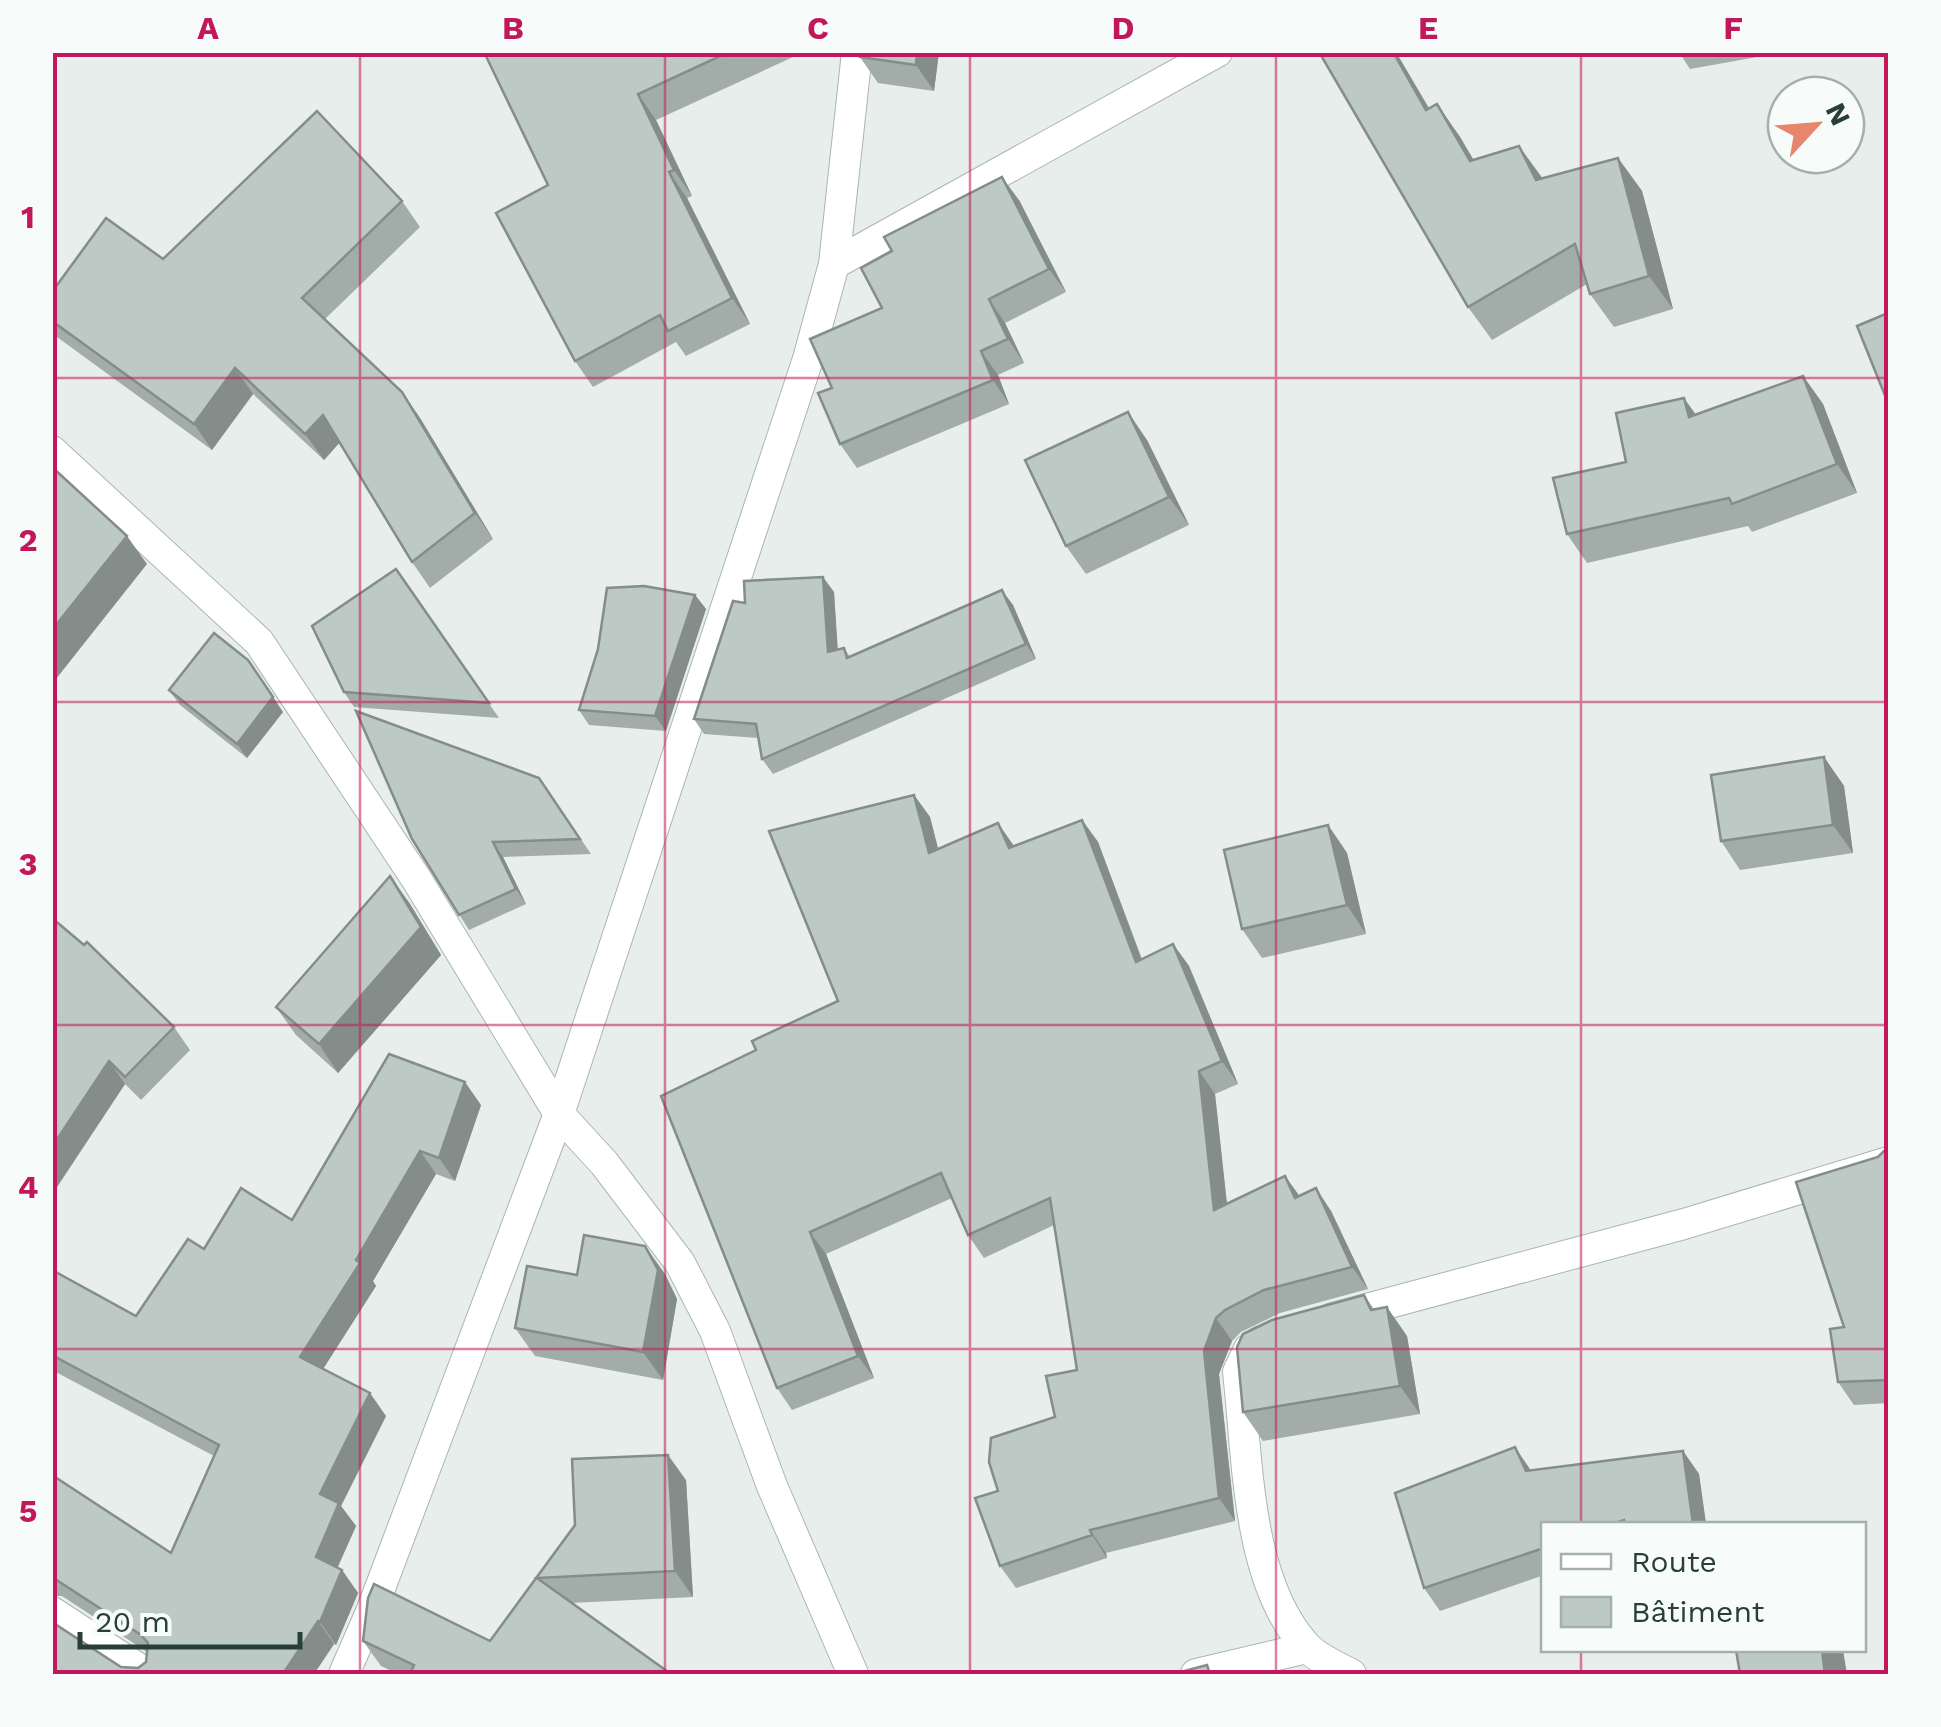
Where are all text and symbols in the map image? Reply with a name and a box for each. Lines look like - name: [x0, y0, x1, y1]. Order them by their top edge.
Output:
- text: A: [197, 9, 219, 47]
- text: B: [502, 9, 524, 47]
- text: C: [807, 9, 829, 47]
- text: D: [1112, 9, 1134, 47]
- text: E: [1418, 9, 1438, 47]
- text: F: [1723, 9, 1743, 47]
- north arrow: [1766, 75, 1866, 175]
- text: N: [1819, 98, 1857, 131]
- text: 1: [21, 198, 35, 236]
- text: 2: [18, 521, 38, 559]
- text: 3: [19, 845, 37, 883]
- text: 4: [18, 1168, 38, 1206]
- text: 5: [19, 1492, 37, 1530]
- legend: [1541, 1522, 1866, 1652]
- text: Route: [1631, 1544, 1717, 1579]
- scale bar: [80, 1587, 300, 1649]
- text: Bâtiment: [1631, 1594, 1765, 1629]
- text: 20 m: [95, 1604, 170, 1639]

